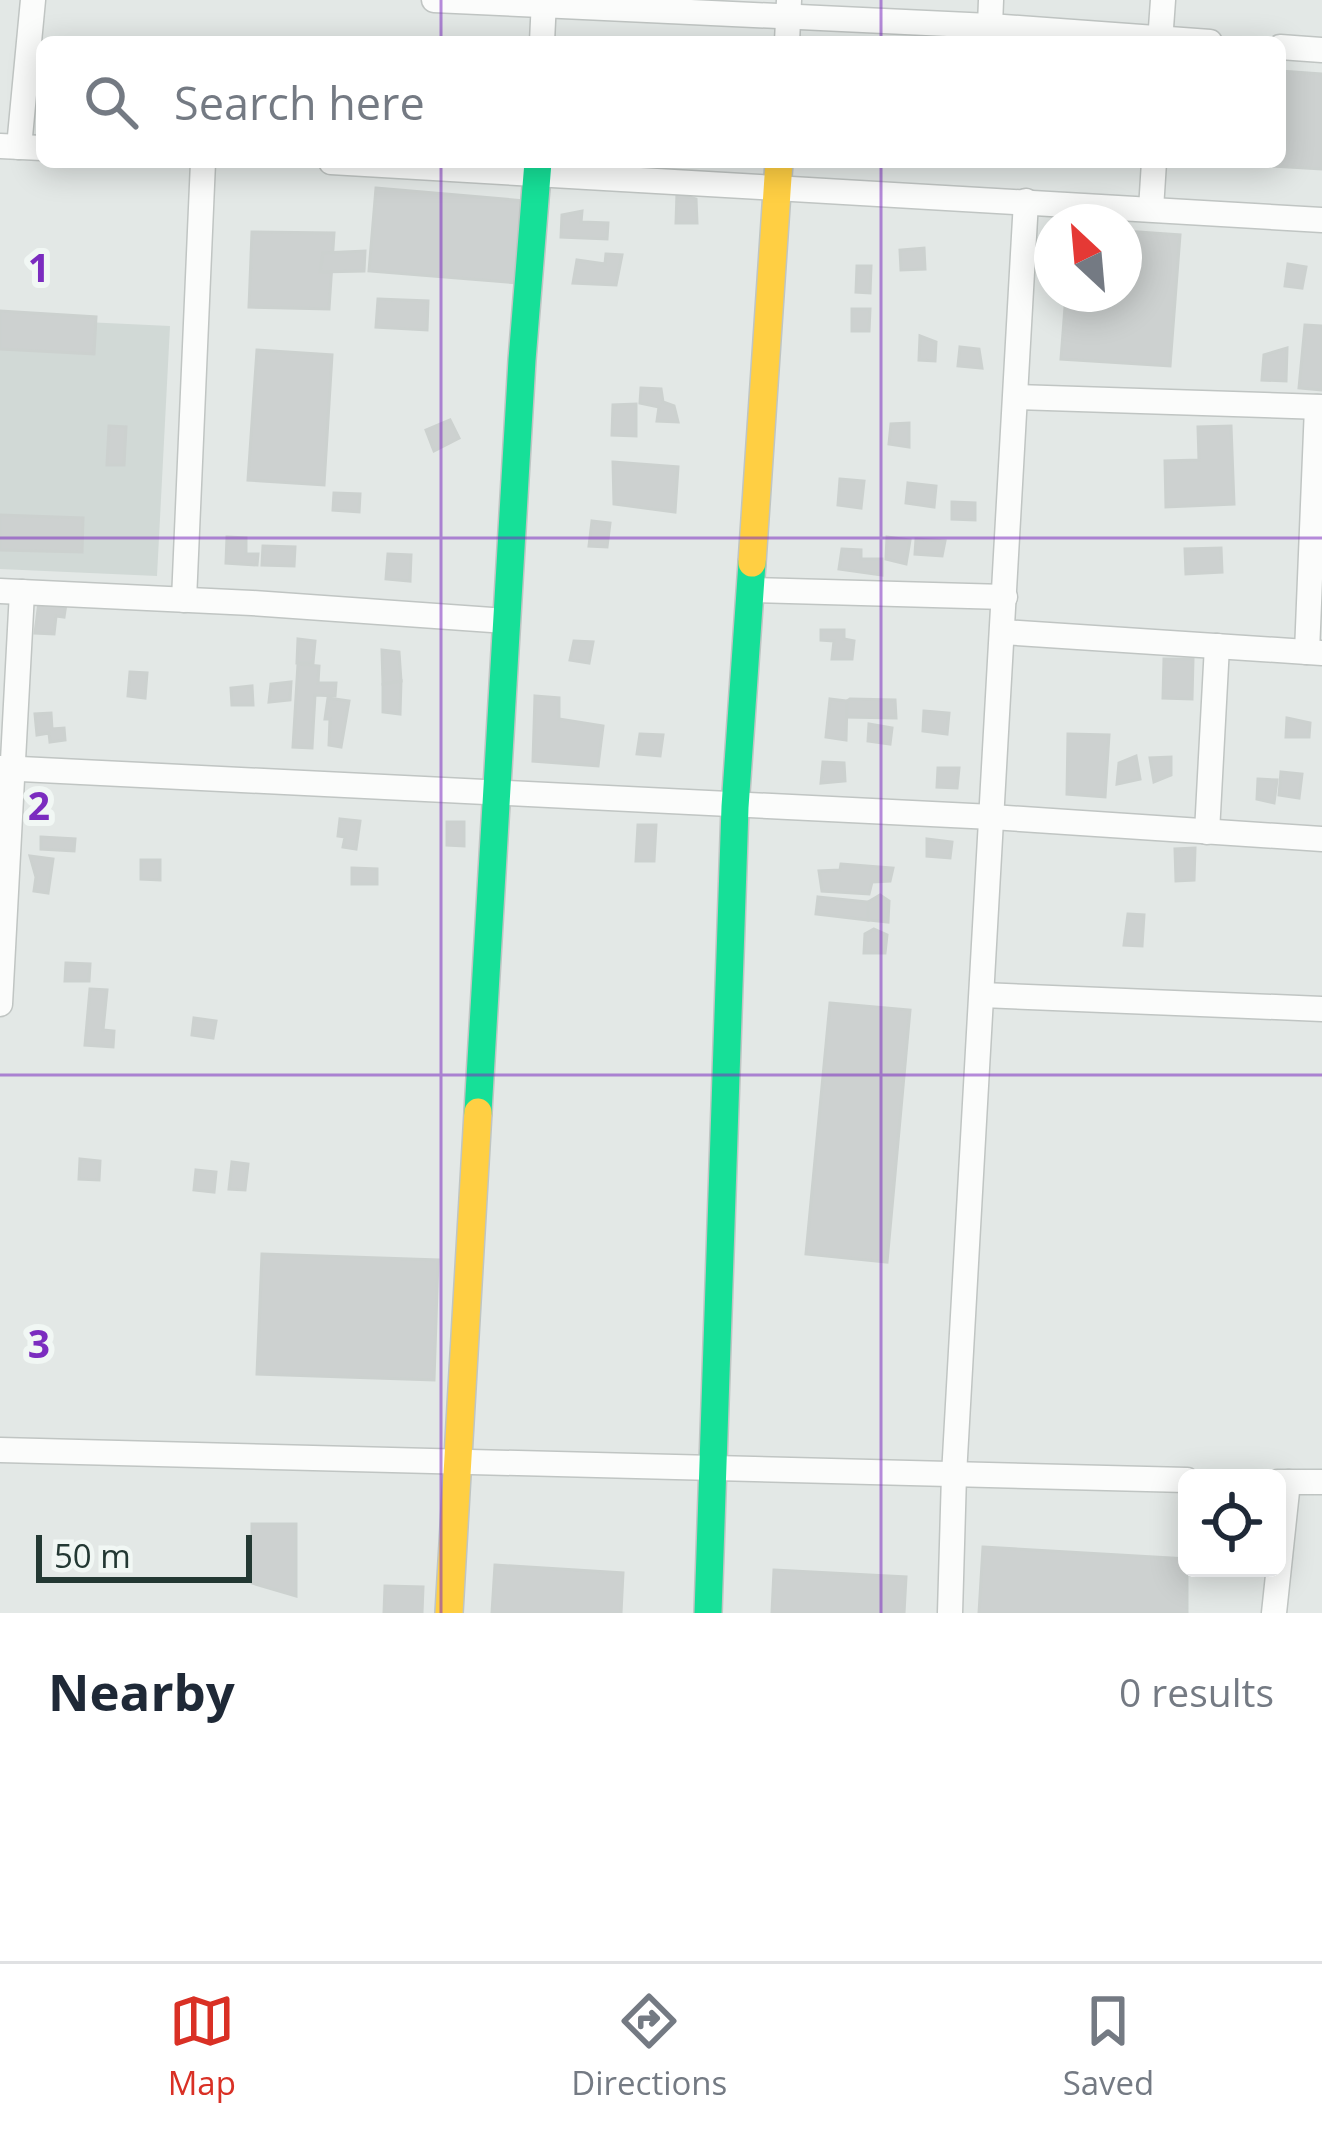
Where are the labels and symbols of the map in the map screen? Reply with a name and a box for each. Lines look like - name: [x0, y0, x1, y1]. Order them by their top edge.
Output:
- north arrow: [1034, 204, 1142, 312]
- text: 1: [28, 240, 50, 293]
- text: 2: [28, 778, 50, 831]
- text: 3: [28, 1316, 50, 1369]
- scale bar: [36, 1529, 252, 1582]

